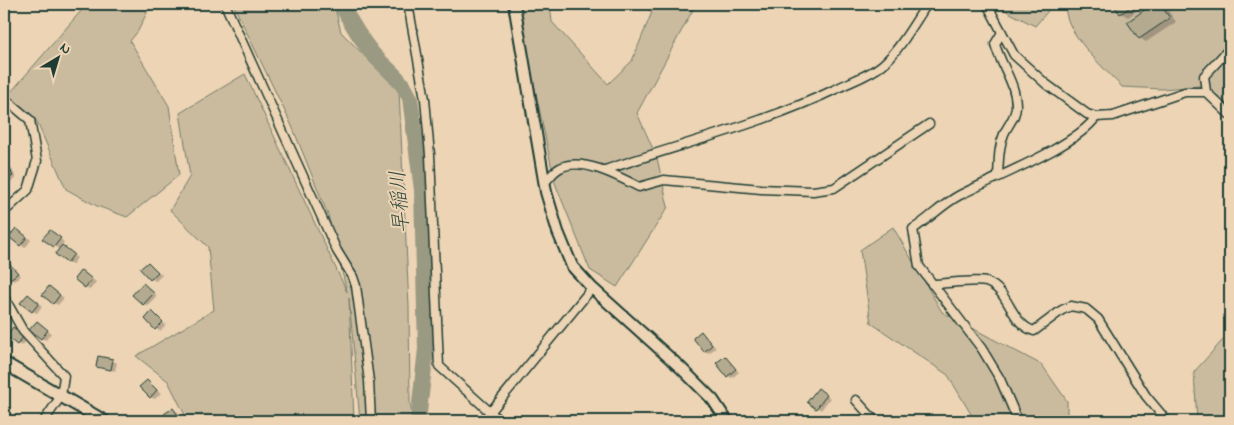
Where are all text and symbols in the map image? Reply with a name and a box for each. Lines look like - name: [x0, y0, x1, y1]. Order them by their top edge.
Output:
- north arrow: [32, 32, 82, 82]
- text: N: [55, 38, 75, 60]
- water label: 早稲川: [384, 169, 418, 234]

